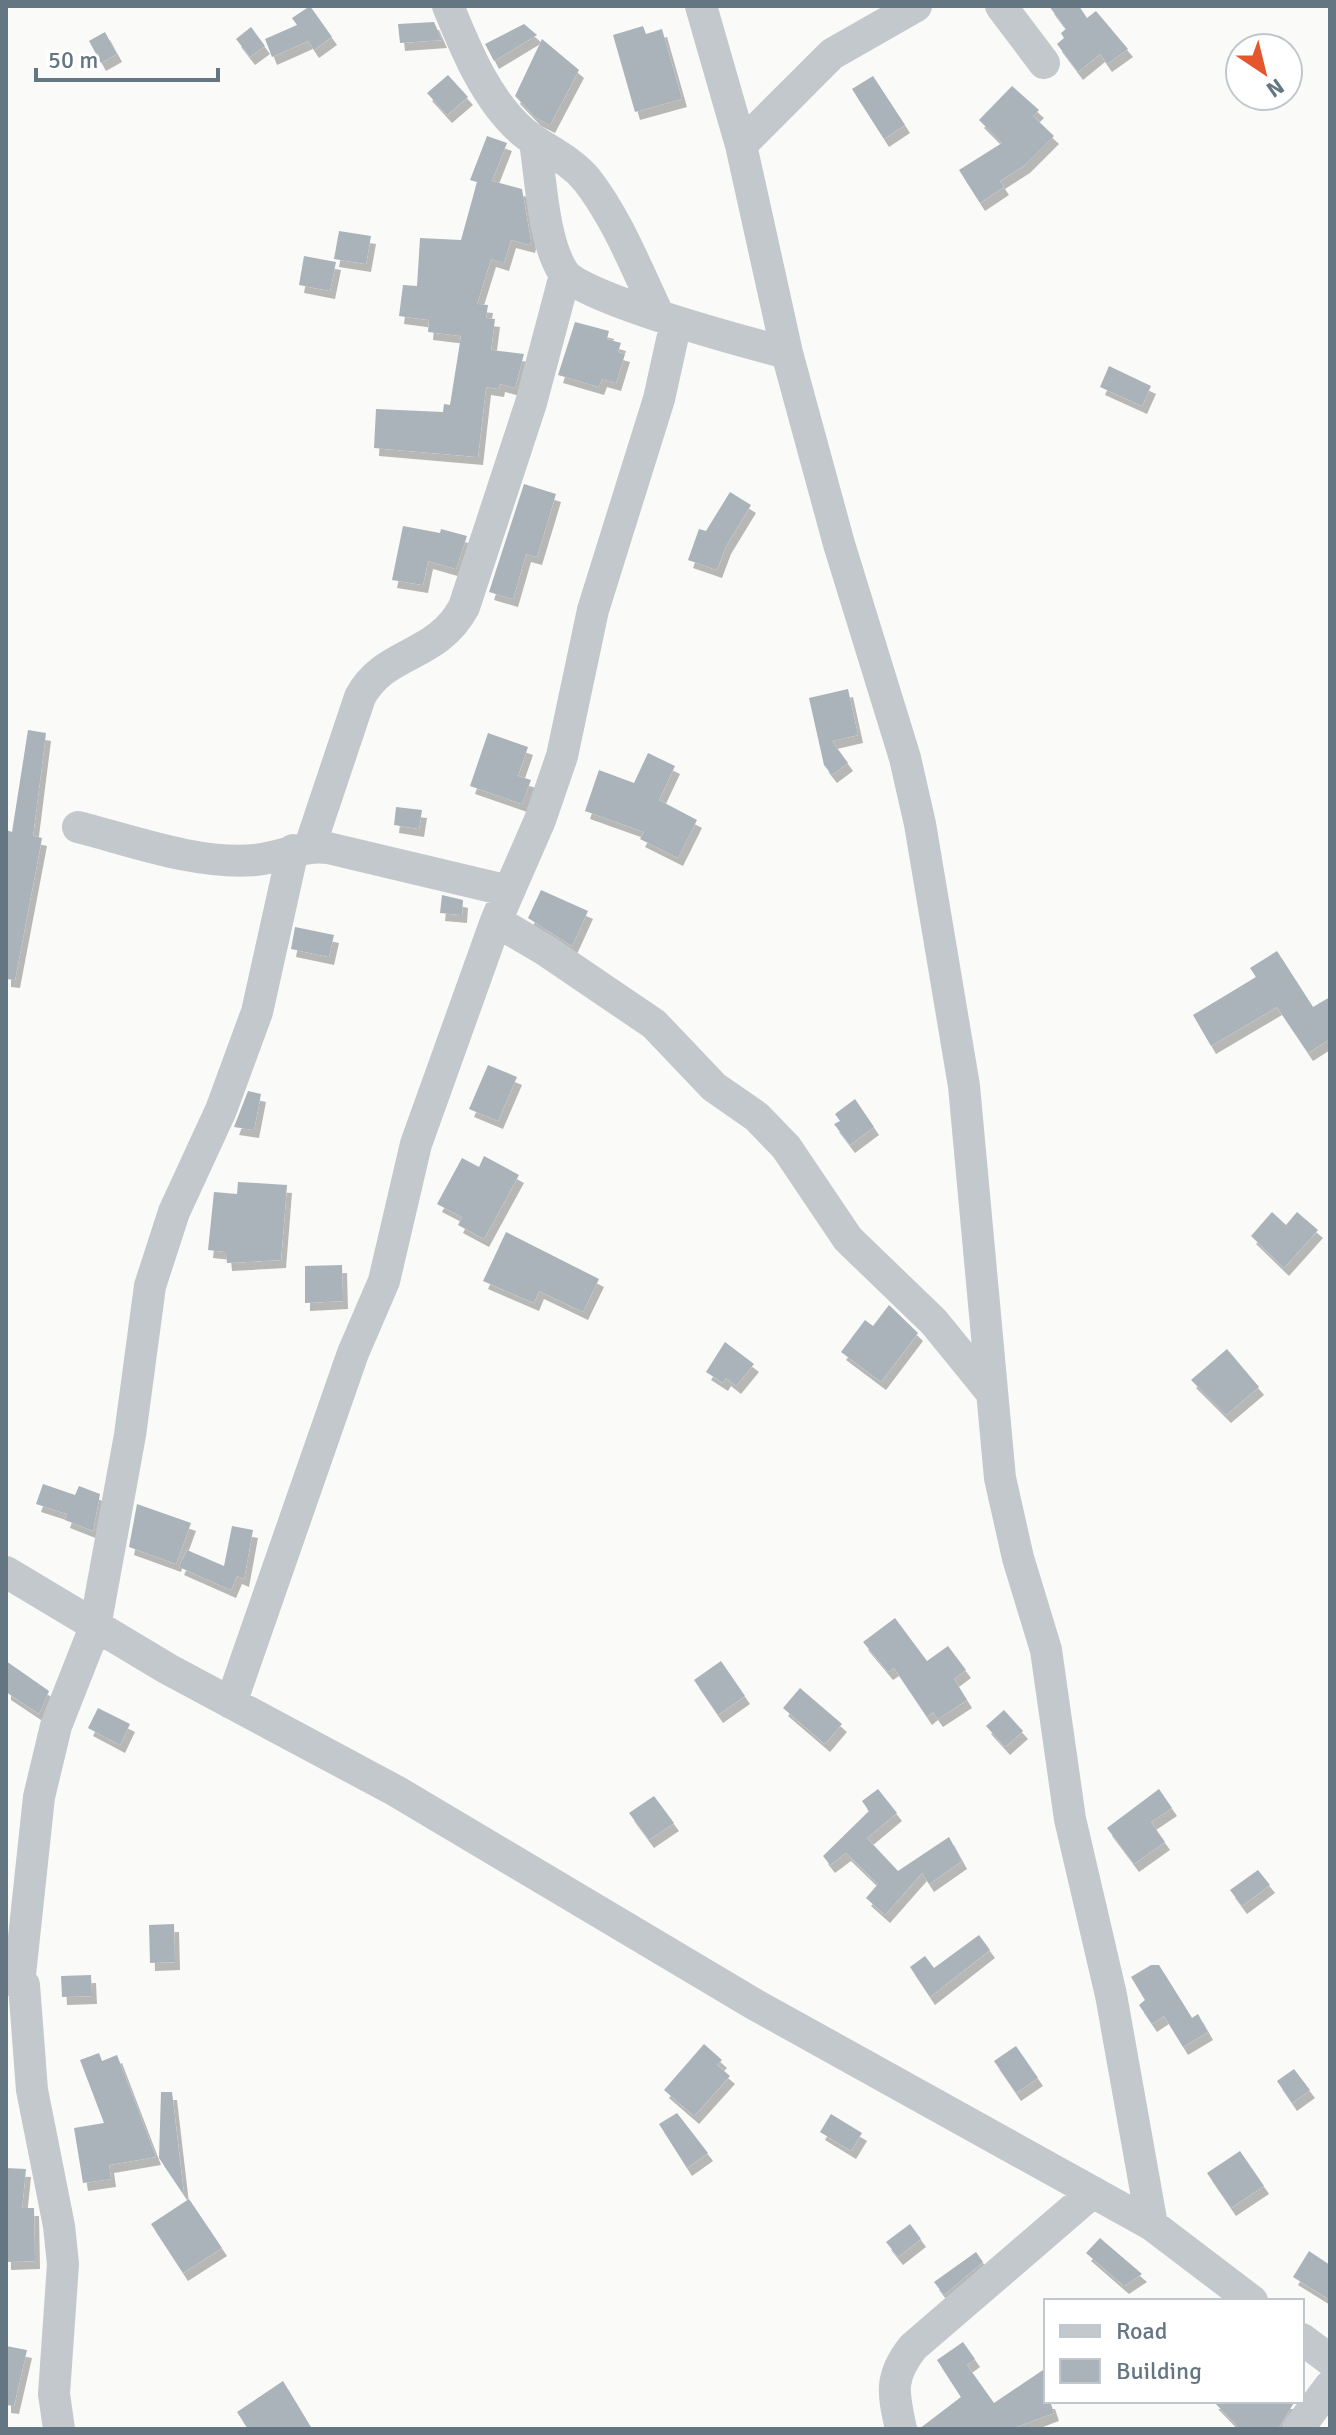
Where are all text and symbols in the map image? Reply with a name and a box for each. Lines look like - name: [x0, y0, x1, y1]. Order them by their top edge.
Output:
- scale bar: [36, 32, 218, 82]
- north arrow: [1224, 32, 1304, 112]
- text: 50 m: [48, 45, 98, 75]
- text: N: [1261, 73, 1289, 103]
- legend: [1044, 2299, 1304, 2403]
- text: Road: [1116, 2316, 1167, 2346]
- text: Building: [1116, 2356, 1202, 2386]

